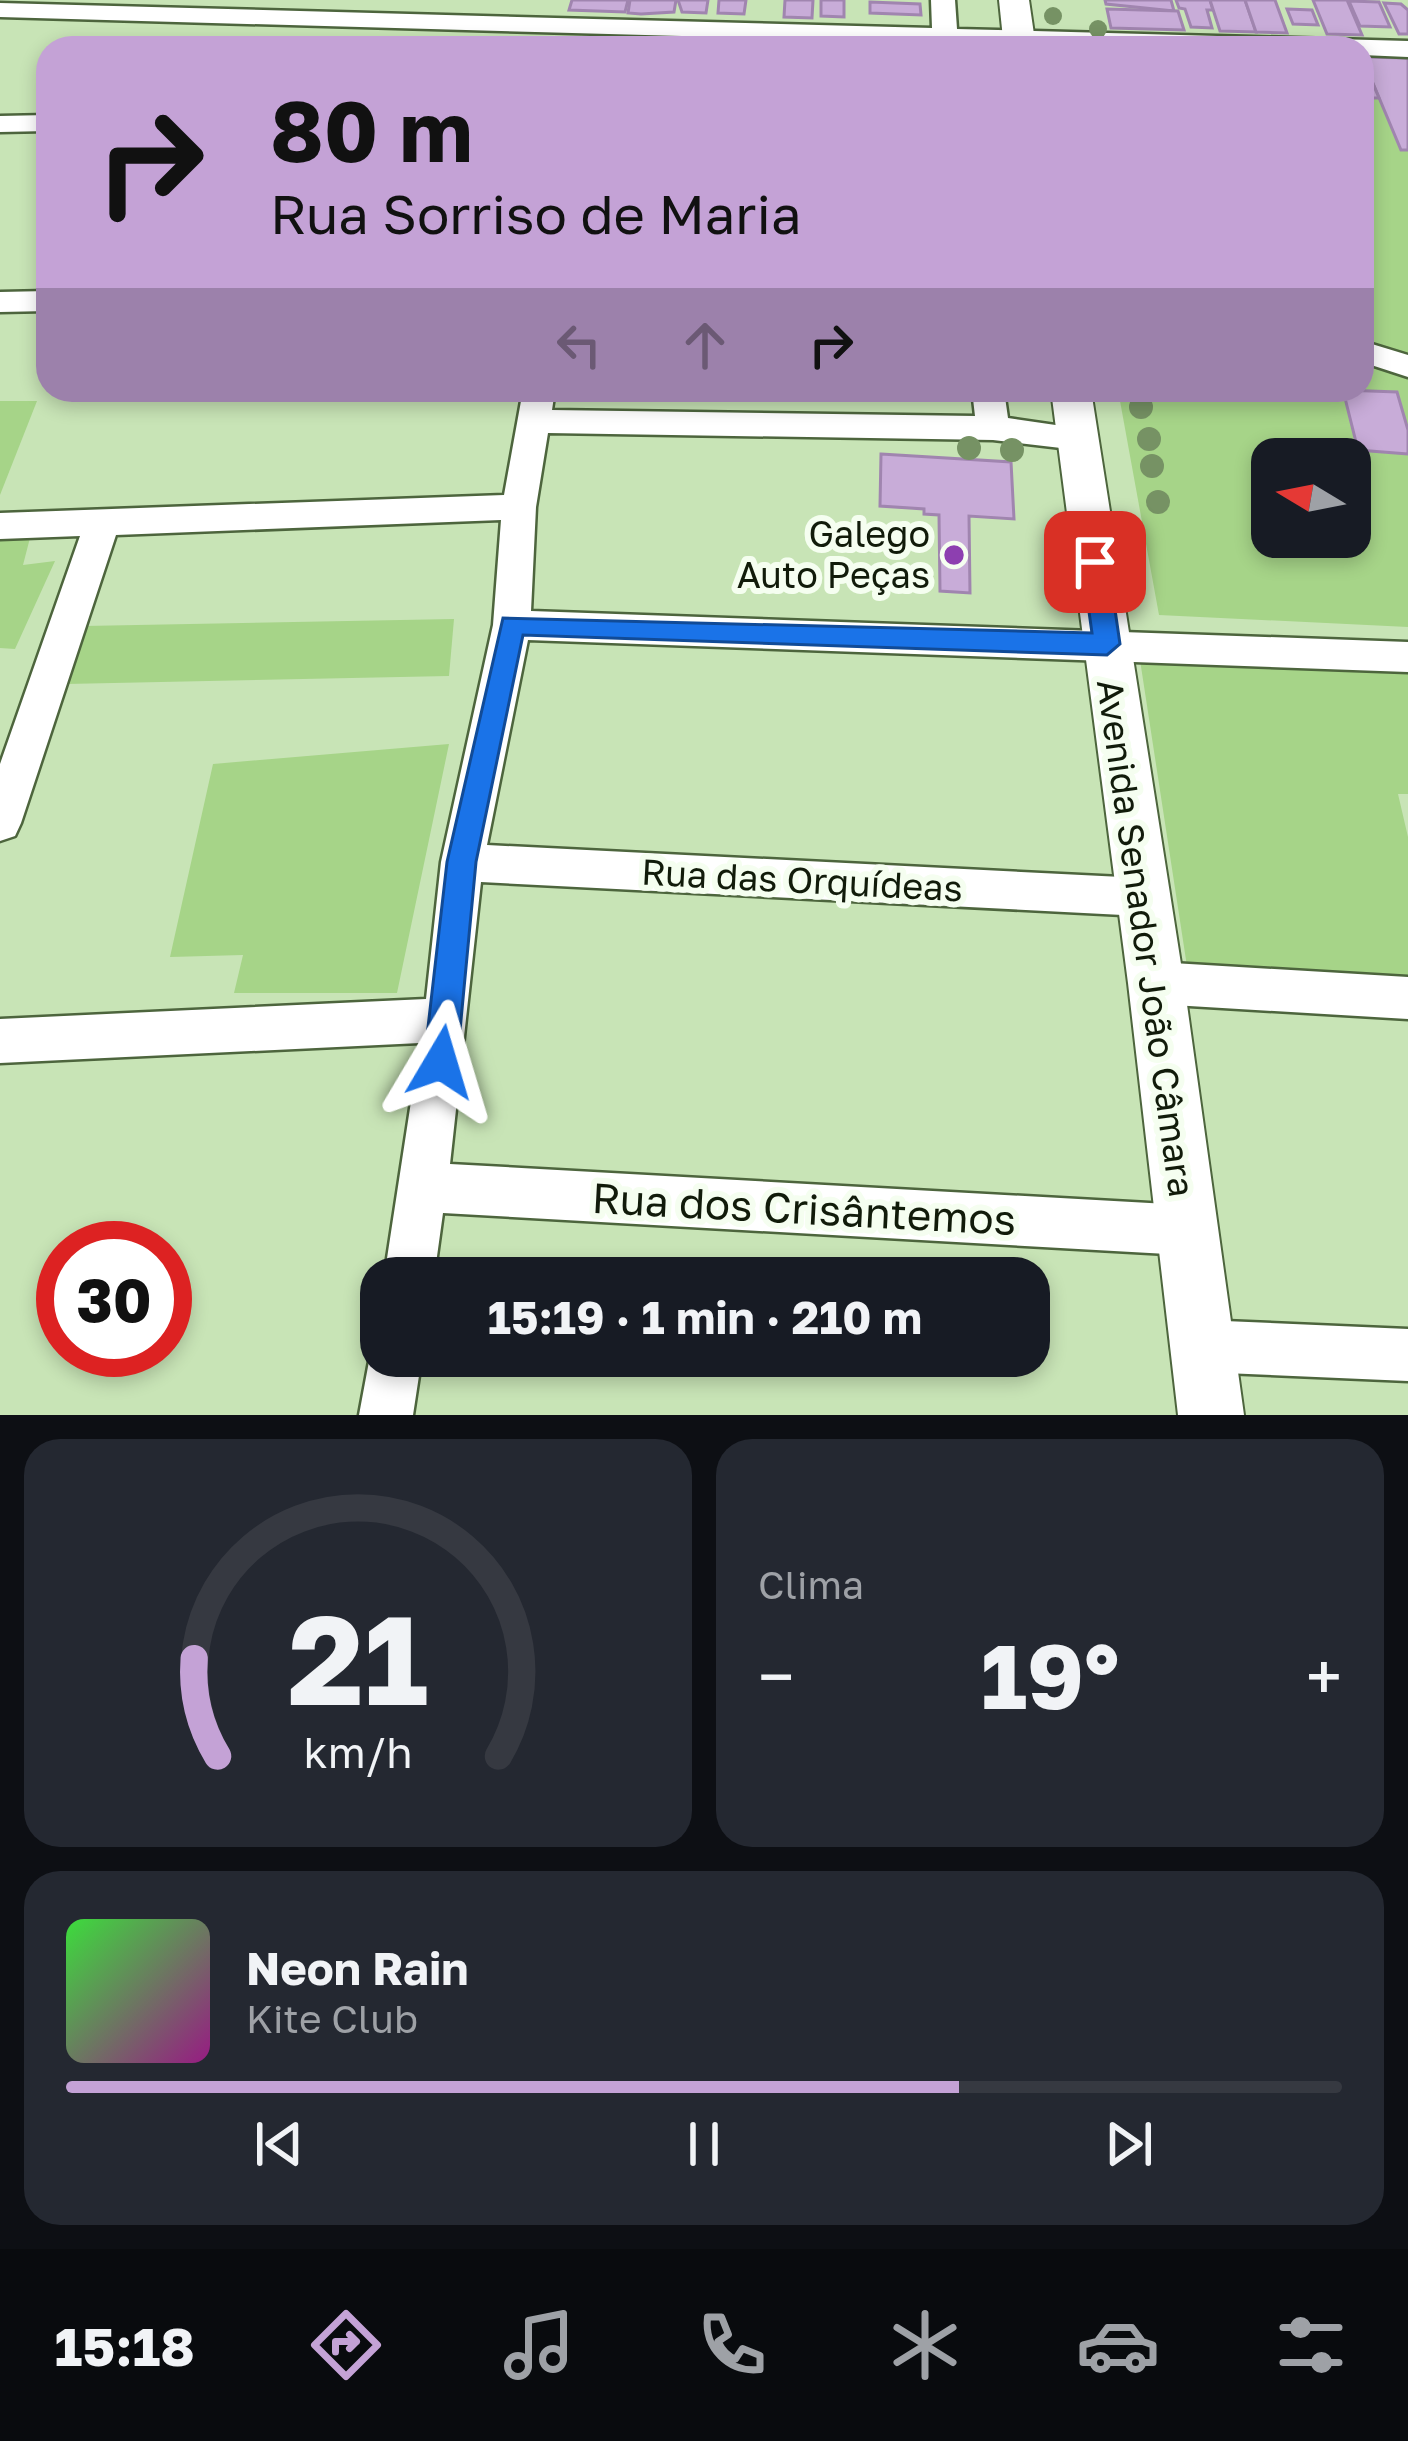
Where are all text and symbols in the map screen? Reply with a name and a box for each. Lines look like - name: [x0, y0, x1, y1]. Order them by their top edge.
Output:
- text: 80 m: [270, 80, 473, 180]
- icon: right: [72, 84, 228, 240]
- text: Rua Sorriso de Maria: [270, 181, 801, 246]
- icon: left: [546, 312, 612, 378]
- icon: ahead: [672, 312, 738, 378]
- icon: right: [798, 312, 864, 378]
- north arrow: [1251, 438, 1371, 558]
- map controls: [1251, 438, 1371, 558]
- pin: [1044, 511, 1146, 613]
- place label: Galego Auto Peças: [737, 512, 930, 596]
- icon: arrive: [1062, 529, 1128, 595]
- marker: Galego Auto Peças: [941, 542, 967, 568]
- street label: Avenida Senador João Câmara: [1089, 676, 1204, 1200]
- street label: Rua das Orquídeas: [640, 850, 964, 909]
- position arrow: [378, 999, 504, 1125]
- street label: Rua dos Crisântemos: [591, 1172, 1017, 1244]
- speed limit sign: 30: [36, 1221, 192, 1377]
- text: 15:19 · 1 min · 210 m: [488, 1290, 922, 1344]
- text: Clima: [758, 1561, 864, 1608]
- text: 21: [288, 1583, 428, 1732]
- text: 19°: [981, 1621, 1119, 1729]
- text: −: [758, 1636, 794, 1716]
- text: +: [1306, 1636, 1342, 1716]
- text: km/h: [303, 1726, 413, 1777]
- text: Neon Rain: [246, 1941, 469, 1995]
- text: Kite Club: [246, 1995, 418, 2042]
- icon: previous: [246, 2111, 312, 2177]
- icon: pause: [671, 2111, 737, 2177]
- icon: next: [1096, 2111, 1162, 2177]
- icon: directions: [304, 2303, 388, 2387]
- icon: music: [497, 2303, 581, 2387]
- icon: phone: [690, 2303, 774, 2387]
- icon: climate: [883, 2303, 967, 2387]
- icon: car: [1076, 2303, 1160, 2387]
- icon: filters: [1269, 2303, 1353, 2387]
- text: 15:18: [55, 2313, 195, 2378]

